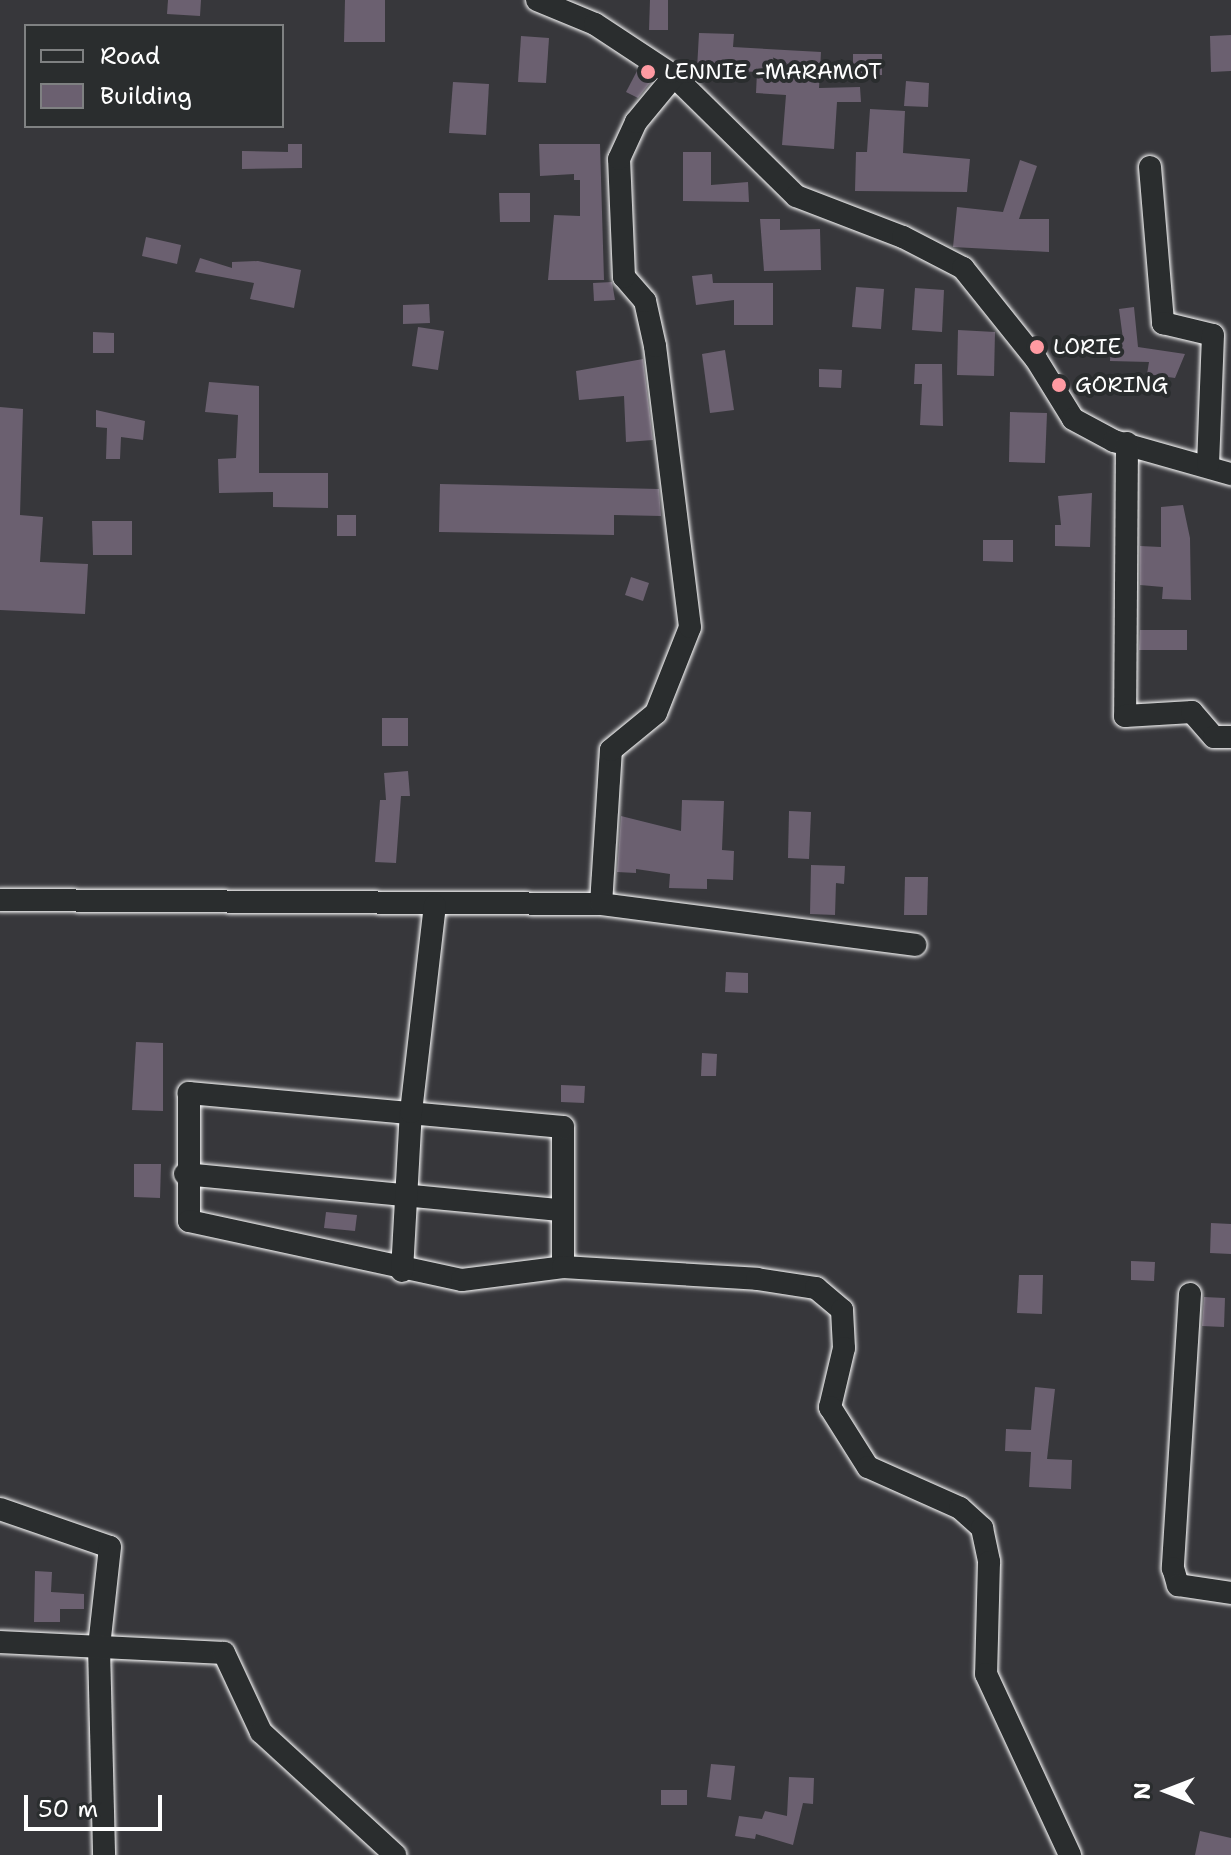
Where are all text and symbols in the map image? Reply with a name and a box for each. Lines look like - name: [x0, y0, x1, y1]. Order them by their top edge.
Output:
- legend: [24, 24, 284, 128]
- text: Road: [100, 40, 160, 72]
- place label: LENNIE -MARAMOT: [664, 59, 882, 85]
- marker: LENNIE -MARAMOT: [639, 63, 657, 81]
- text: Building: [100, 80, 192, 112]
- place label: LORIE: [1053, 334, 1121, 360]
- marker: LORIE: [1028, 338, 1046, 356]
- place label: GORING: [1075, 372, 1168, 398]
- marker: GORING: [1050, 376, 1068, 394]
- north arrow: [1127, 1751, 1207, 1831]
- scale bar: [28, 1779, 166, 1829]
- text: N: [1128, 1782, 1157, 1800]
- text: 50 m: [38, 1793, 98, 1825]

